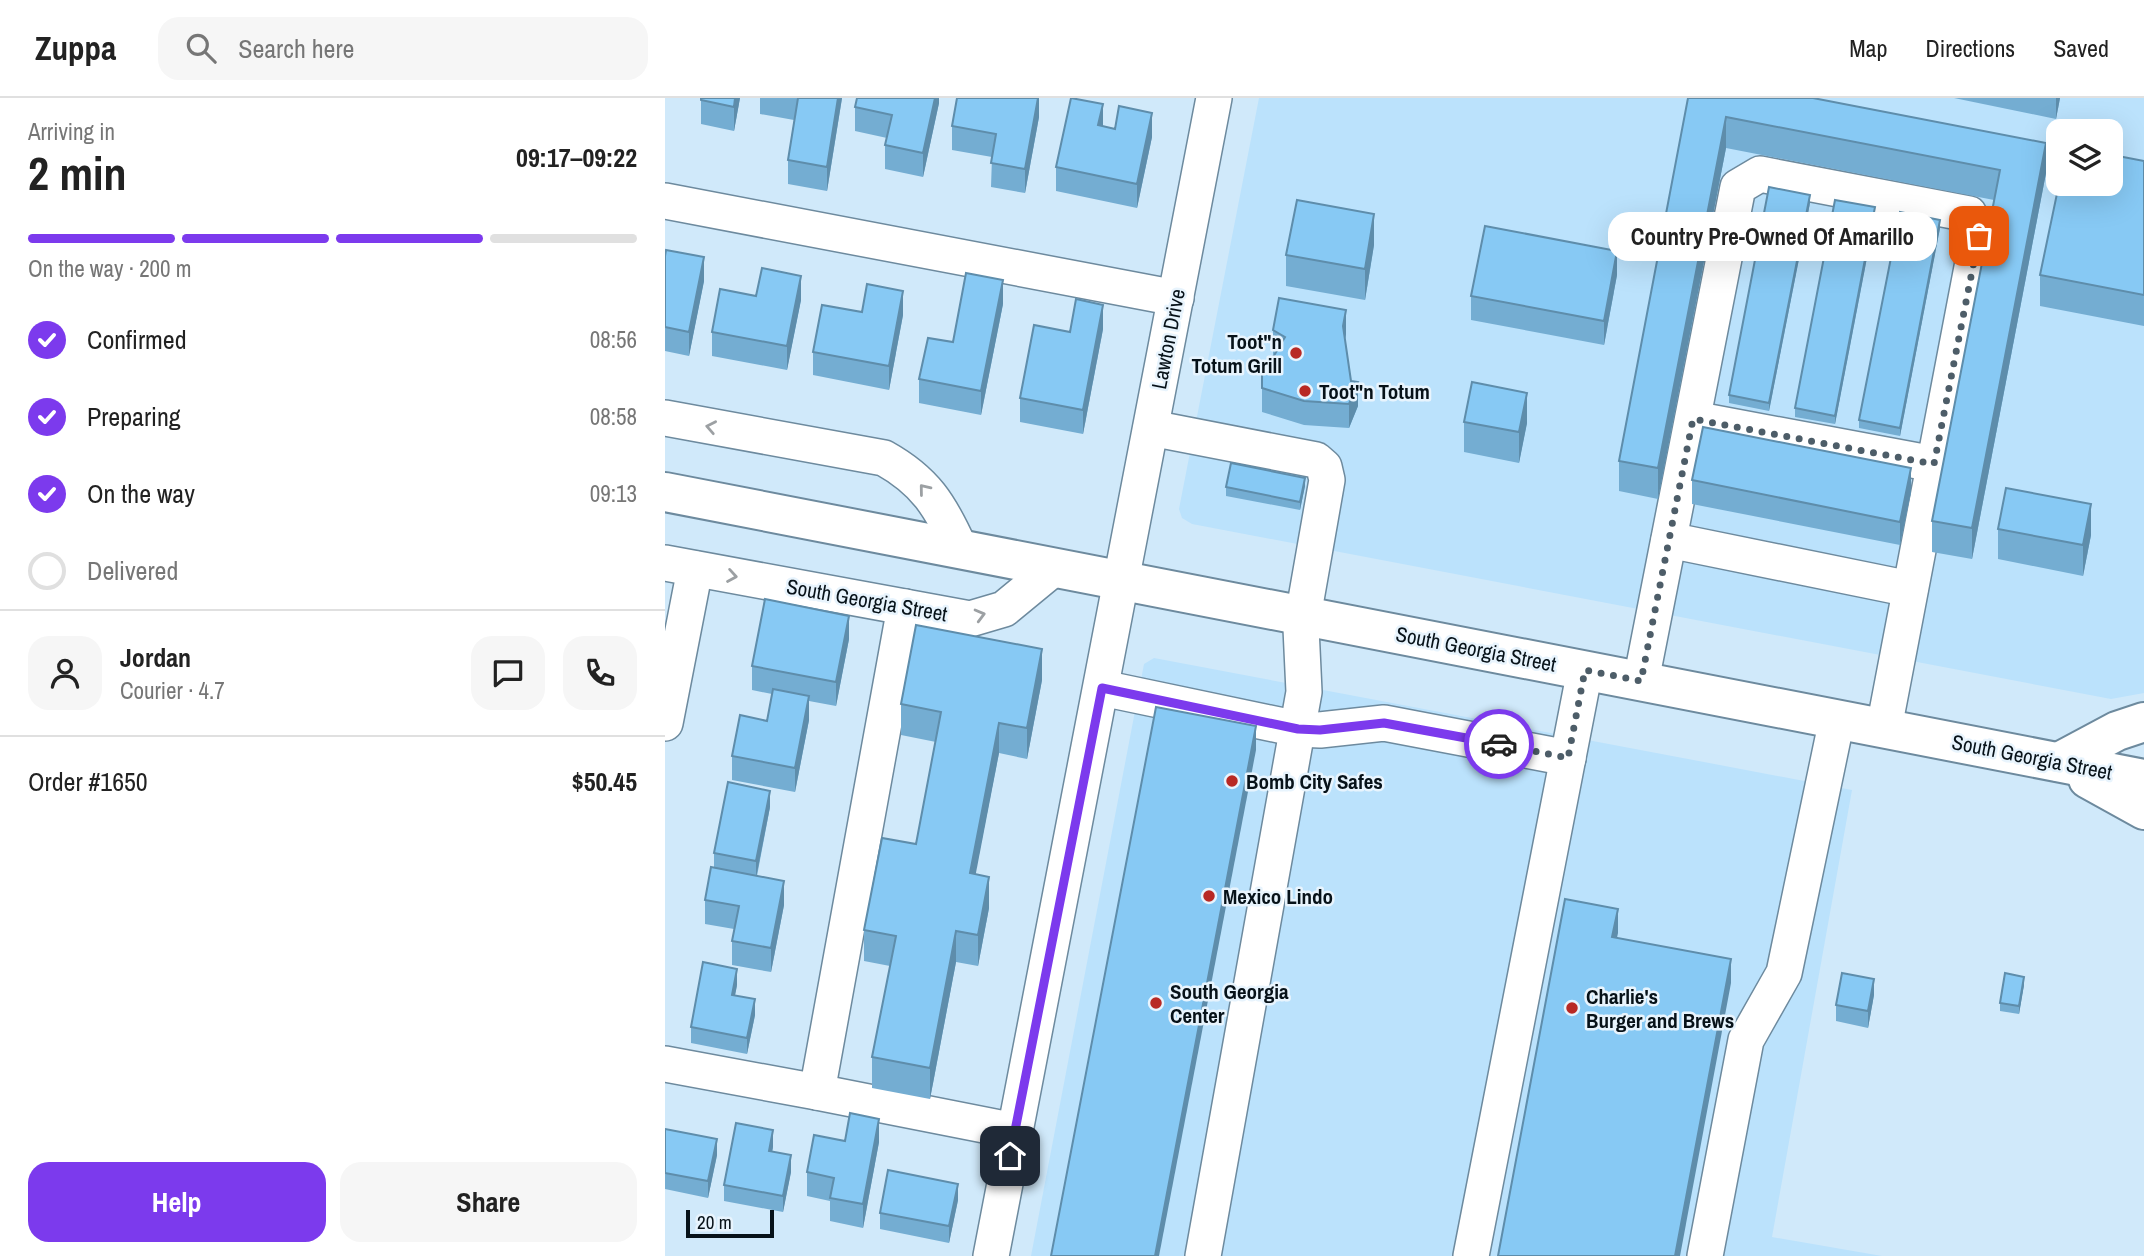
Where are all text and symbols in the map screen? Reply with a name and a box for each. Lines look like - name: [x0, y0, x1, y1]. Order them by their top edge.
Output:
- search box: [158, 17, 648, 80]
- text: Zuppa: [35, 26, 116, 70]
- icon: search: [182, 29, 220, 67]
- text: Search here: [238, 31, 354, 66]
- text: Map: [1849, 32, 1887, 64]
- text: Directions: [1925, 32, 2015, 64]
- text: Saved: [2053, 32, 2109, 64]
- text: Arriving in: [28, 116, 115, 147]
- map controls: [2046, 119, 2123, 196]
- button: layers: [2046, 119, 2123, 196]
- text: 09:17–09:22: [516, 140, 637, 175]
- text: 2 min: [28, 142, 127, 204]
- pin: [1949, 206, 2009, 266]
- callout: Country Pre-Owned Of Amarillo: [1608, 212, 1937, 260]
- icon: bag: [1960, 217, 1998, 255]
- text: Country Pre-Owned Of Amarillo: [1631, 221, 1914, 252]
- text: On the way · 200 m: [28, 253, 192, 284]
- street label: Lawton Drive: [1144, 286, 1192, 392]
- icon: check: [28, 321, 66, 359]
- text: Confirmed: [87, 322, 187, 357]
- text: 08:56: [590, 324, 637, 355]
- place label: Toot"n Totum Grill: [1191, 327, 1282, 380]
- marker: Toot"n Totum Grill: [1288, 345, 1304, 361]
- place label: Toot"n Totum: [1319, 377, 1430, 406]
- marker: Toot"n Totum: [1297, 383, 1313, 399]
- icon: check: [28, 398, 66, 436]
- text: Preparing: [87, 399, 181, 434]
- text: 08:58: [590, 401, 637, 432]
- one-way arrow: [705, 420, 717, 435]
- icon: check: [28, 475, 66, 513]
- text: On the way: [87, 476, 195, 511]
- text: 09:13: [590, 478, 637, 509]
- one-way arrow: [920, 484, 932, 497]
- text: Delivered: [87, 553, 178, 588]
- one-way arrow: [726, 567, 738, 582]
- street label: South Georgia Street: [784, 572, 950, 628]
- one-way arrow: [973, 609, 985, 624]
- street label: South Georgia Street: [1393, 619, 1559, 679]
- button: person: [28, 636, 102, 710]
- button: chat: [471, 636, 545, 710]
- button: phone: [563, 636, 637, 710]
- text: Jordan: [120, 640, 191, 675]
- text: Courier · 4.7: [120, 675, 225, 706]
- courier: [1464, 709, 1534, 779]
- icon: car: [1480, 725, 1518, 763]
- street label: South Georgia Street: [1949, 727, 2115, 787]
- text: Order #1650: [28, 764, 148, 799]
- text: $50.45: [572, 764, 637, 799]
- place label: Bomb City Safes: [1246, 767, 1383, 796]
- marker: Bomb City Safes: [1224, 773, 1240, 789]
- place label: Mexico Lindo: [1223, 882, 1333, 911]
- marker: Mexico Lindo: [1201, 888, 1217, 904]
- place label: South Georgia Center: [1170, 977, 1289, 1030]
- place label: Charlie's Burger and Brews: [1586, 982, 1734, 1035]
- marker: South Georgia Center: [1148, 995, 1164, 1011]
- marker: Charlie's Burger and Brews: [1564, 1000, 1580, 1016]
- pin: [980, 1126, 1040, 1186]
- icon: home: [991, 1137, 1029, 1175]
- button: Help: [28, 1162, 326, 1242]
- button: Share: [340, 1162, 637, 1242]
- scale bar: [686, 1207, 773, 1239]
- text: 20 m: [697, 1209, 732, 1235]

